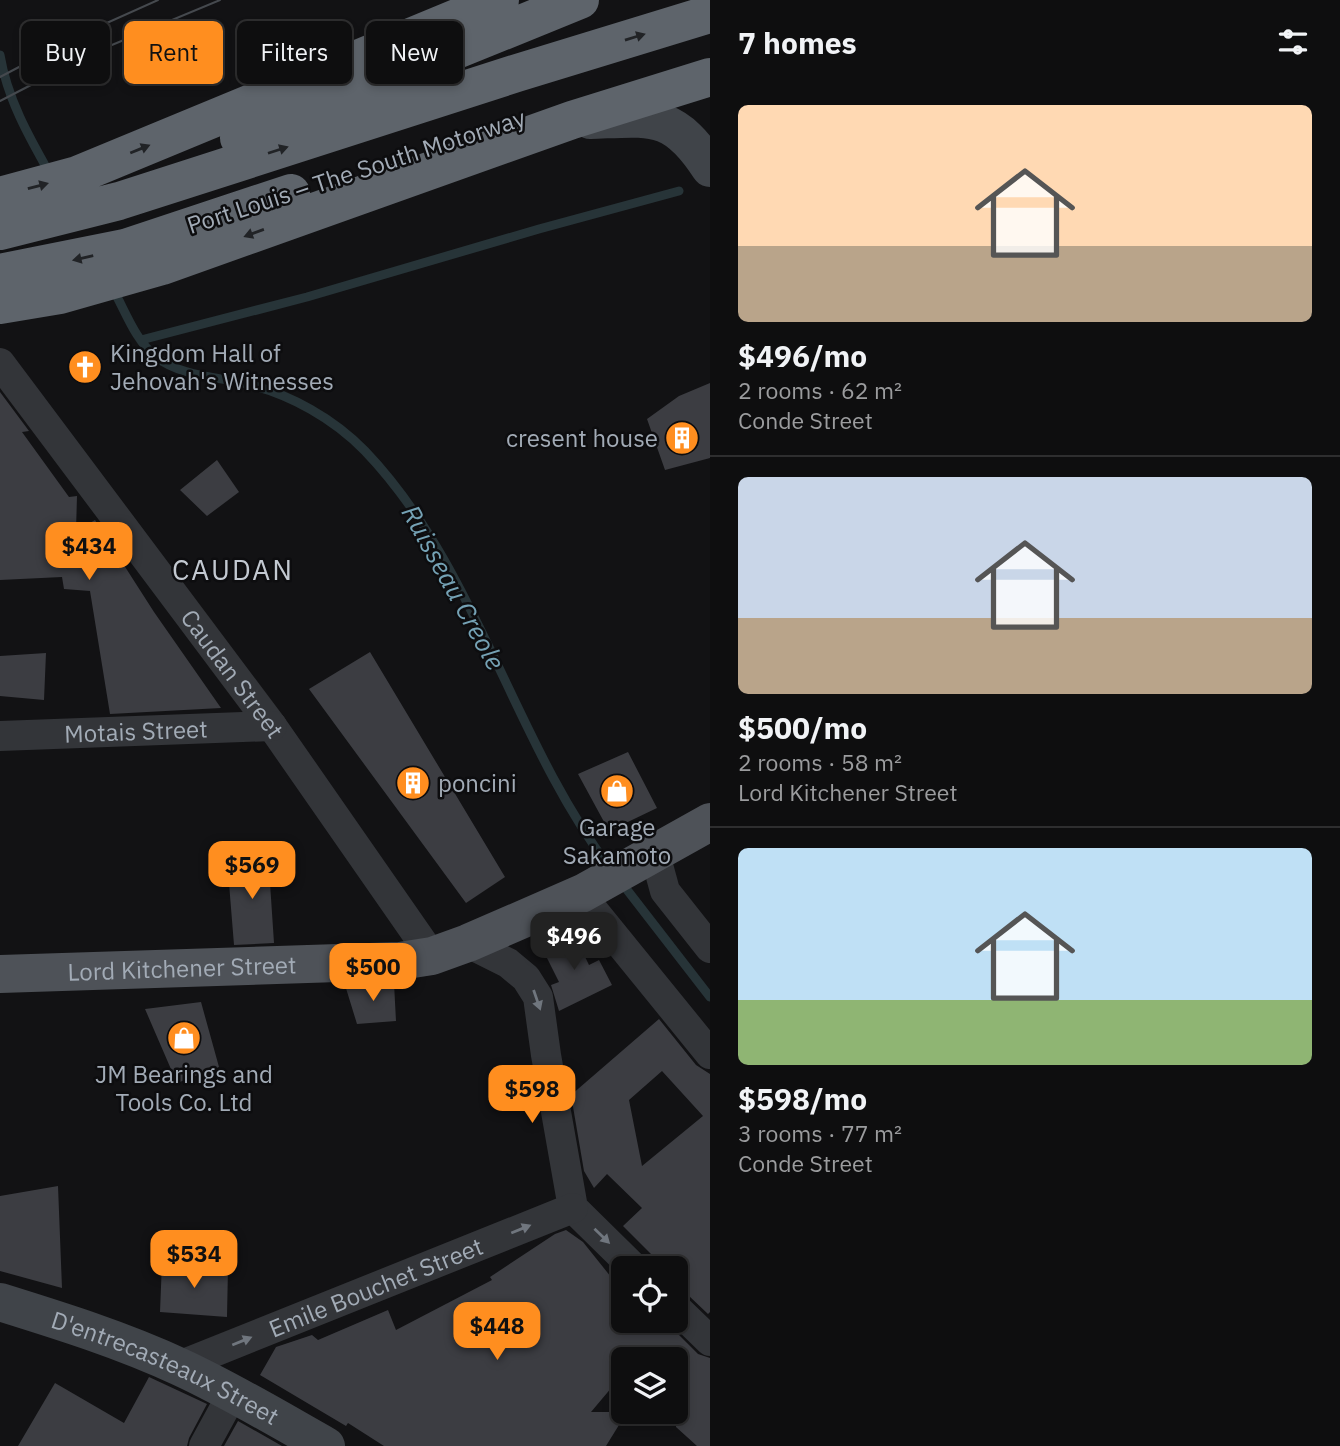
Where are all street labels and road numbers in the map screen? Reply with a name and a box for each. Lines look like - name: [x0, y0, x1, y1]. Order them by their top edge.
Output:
- street label: Port Louis – The South Motorway: [183, 101, 529, 241]
- street label: Caudan Street: [174, 603, 291, 744]
- street label: Motais Street: [64, 712, 208, 750]
- street label: Lord Kitchener Street: [67, 948, 297, 988]
- street label: Emile Bouchet Street: [264, 1230, 488, 1344]
- street label: D'entrecasteaux Street: [47, 1303, 285, 1432]

